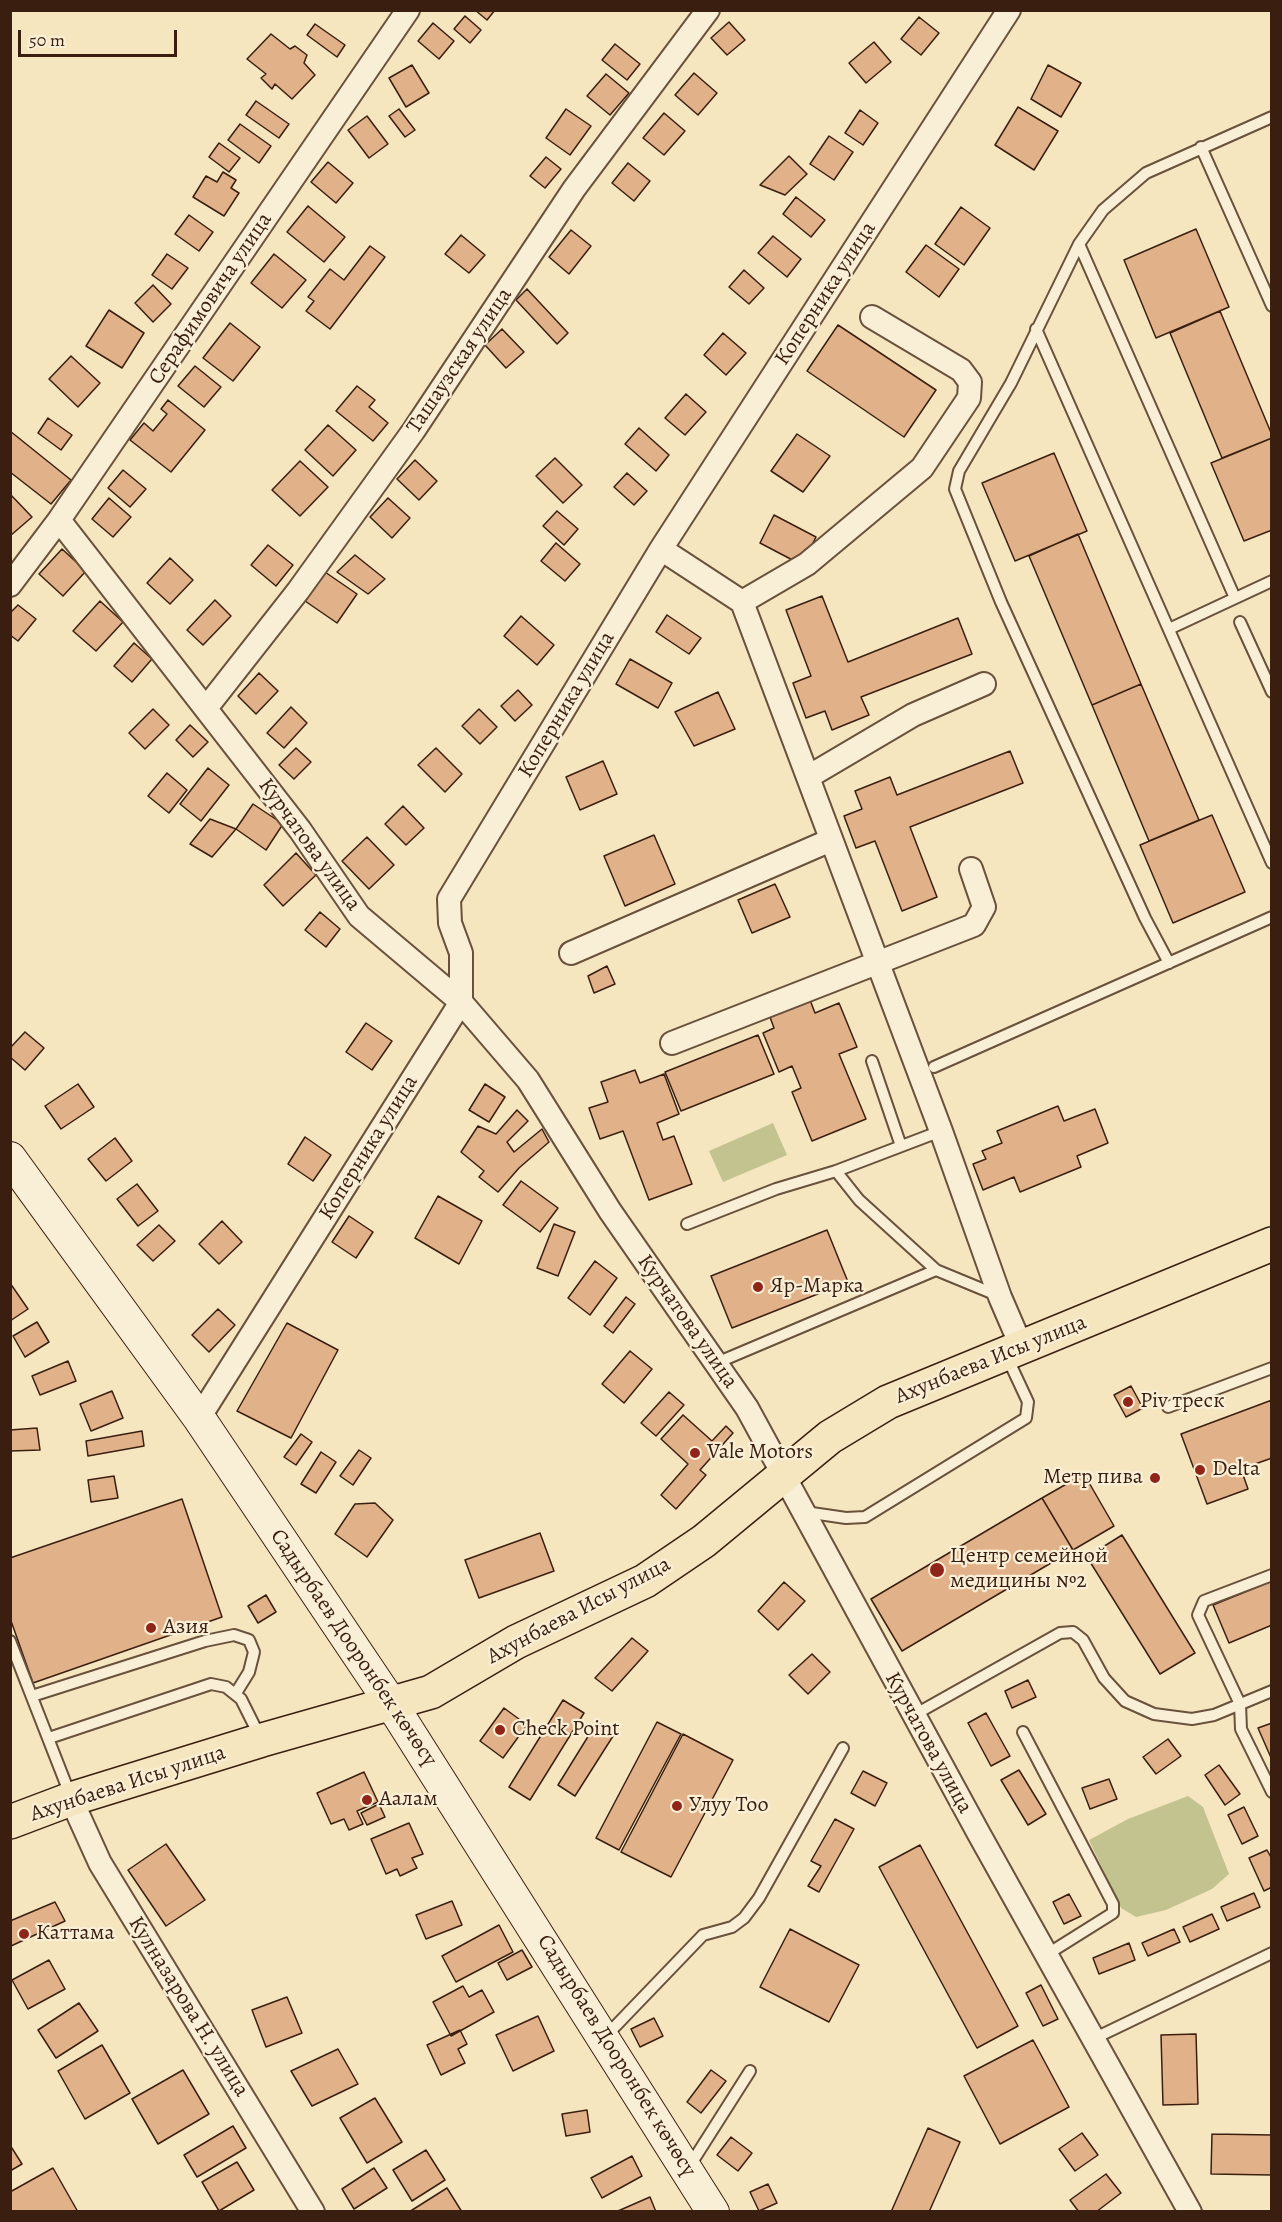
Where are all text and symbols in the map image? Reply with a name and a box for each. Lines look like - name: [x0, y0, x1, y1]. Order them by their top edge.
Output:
- scale bar: [21, 18, 180, 56]
- text: 50 m: [29, 28, 65, 52]
- street label: Серафимовича улица: [144, 208, 278, 390]
- street label: Коперника улица: [770, 217, 882, 371]
- street label: Ташаузская улица: [402, 283, 518, 439]
- street label: Коперника улица: [513, 627, 621, 783]
- street label: Курчатова улица: [252, 773, 366, 917]
- street label: Коперника улица: [314, 1071, 424, 1225]
- street label: Курчатова улица: [631, 1250, 743, 1394]
- place label: Яр-Марка: [770, 1274, 864, 1300]
- marker: Яр-Марка: [751, 1280, 765, 1294]
- street label: Ахунбаева Исы улица: [892, 1310, 1090, 1410]
- place label: Piv треск: [1140, 1389, 1225, 1415]
- marker: Piv треск: [1121, 1395, 1135, 1409]
- place label: Vale Motors: [707, 1440, 813, 1466]
- marker: Vale Motors: [688, 1446, 702, 1460]
- place label: Delta: [1212, 1457, 1260, 1483]
- marker: Delta: [1193, 1463, 1207, 1477]
- place label: Метр пива: [1043, 1465, 1143, 1491]
- marker: Метр пива: [1148, 1471, 1162, 1485]
- street label: Садырбаев Дооронбек көчөсү: [264, 1524, 442, 1772]
- place label: Центр семейной медицины №2: [950, 1544, 1108, 1596]
- street label: Ахунбаева Исы улица: [483, 1551, 675, 1671]
- marker: Центр семейной медицины №2: [928, 1561, 946, 1579]
- place label: Азия: [163, 1615, 209, 1641]
- marker: Азия: [144, 1621, 158, 1635]
- street label: Курчатова улица: [878, 1668, 978, 1818]
- place label: Check Point: [512, 1717, 620, 1743]
- marker: Check Point: [493, 1723, 507, 1737]
- street label: Ахунбаева Исы улица: [27, 1740, 229, 1828]
- place label: Аалам: [379, 1787, 438, 1813]
- marker: Аалам: [360, 1793, 374, 1807]
- place label: Улуу Тоо: [689, 1793, 769, 1819]
- marker: Улуу Тоо: [670, 1799, 684, 1813]
- street label: Кулназарова Н. улица: [122, 1912, 254, 2102]
- place label: Каттама: [36, 1921, 115, 1947]
- marker: Каттама: [17, 1927, 31, 1941]
- street label: Садырбаев Дооронбек көчөсү: [531, 1930, 701, 2182]

